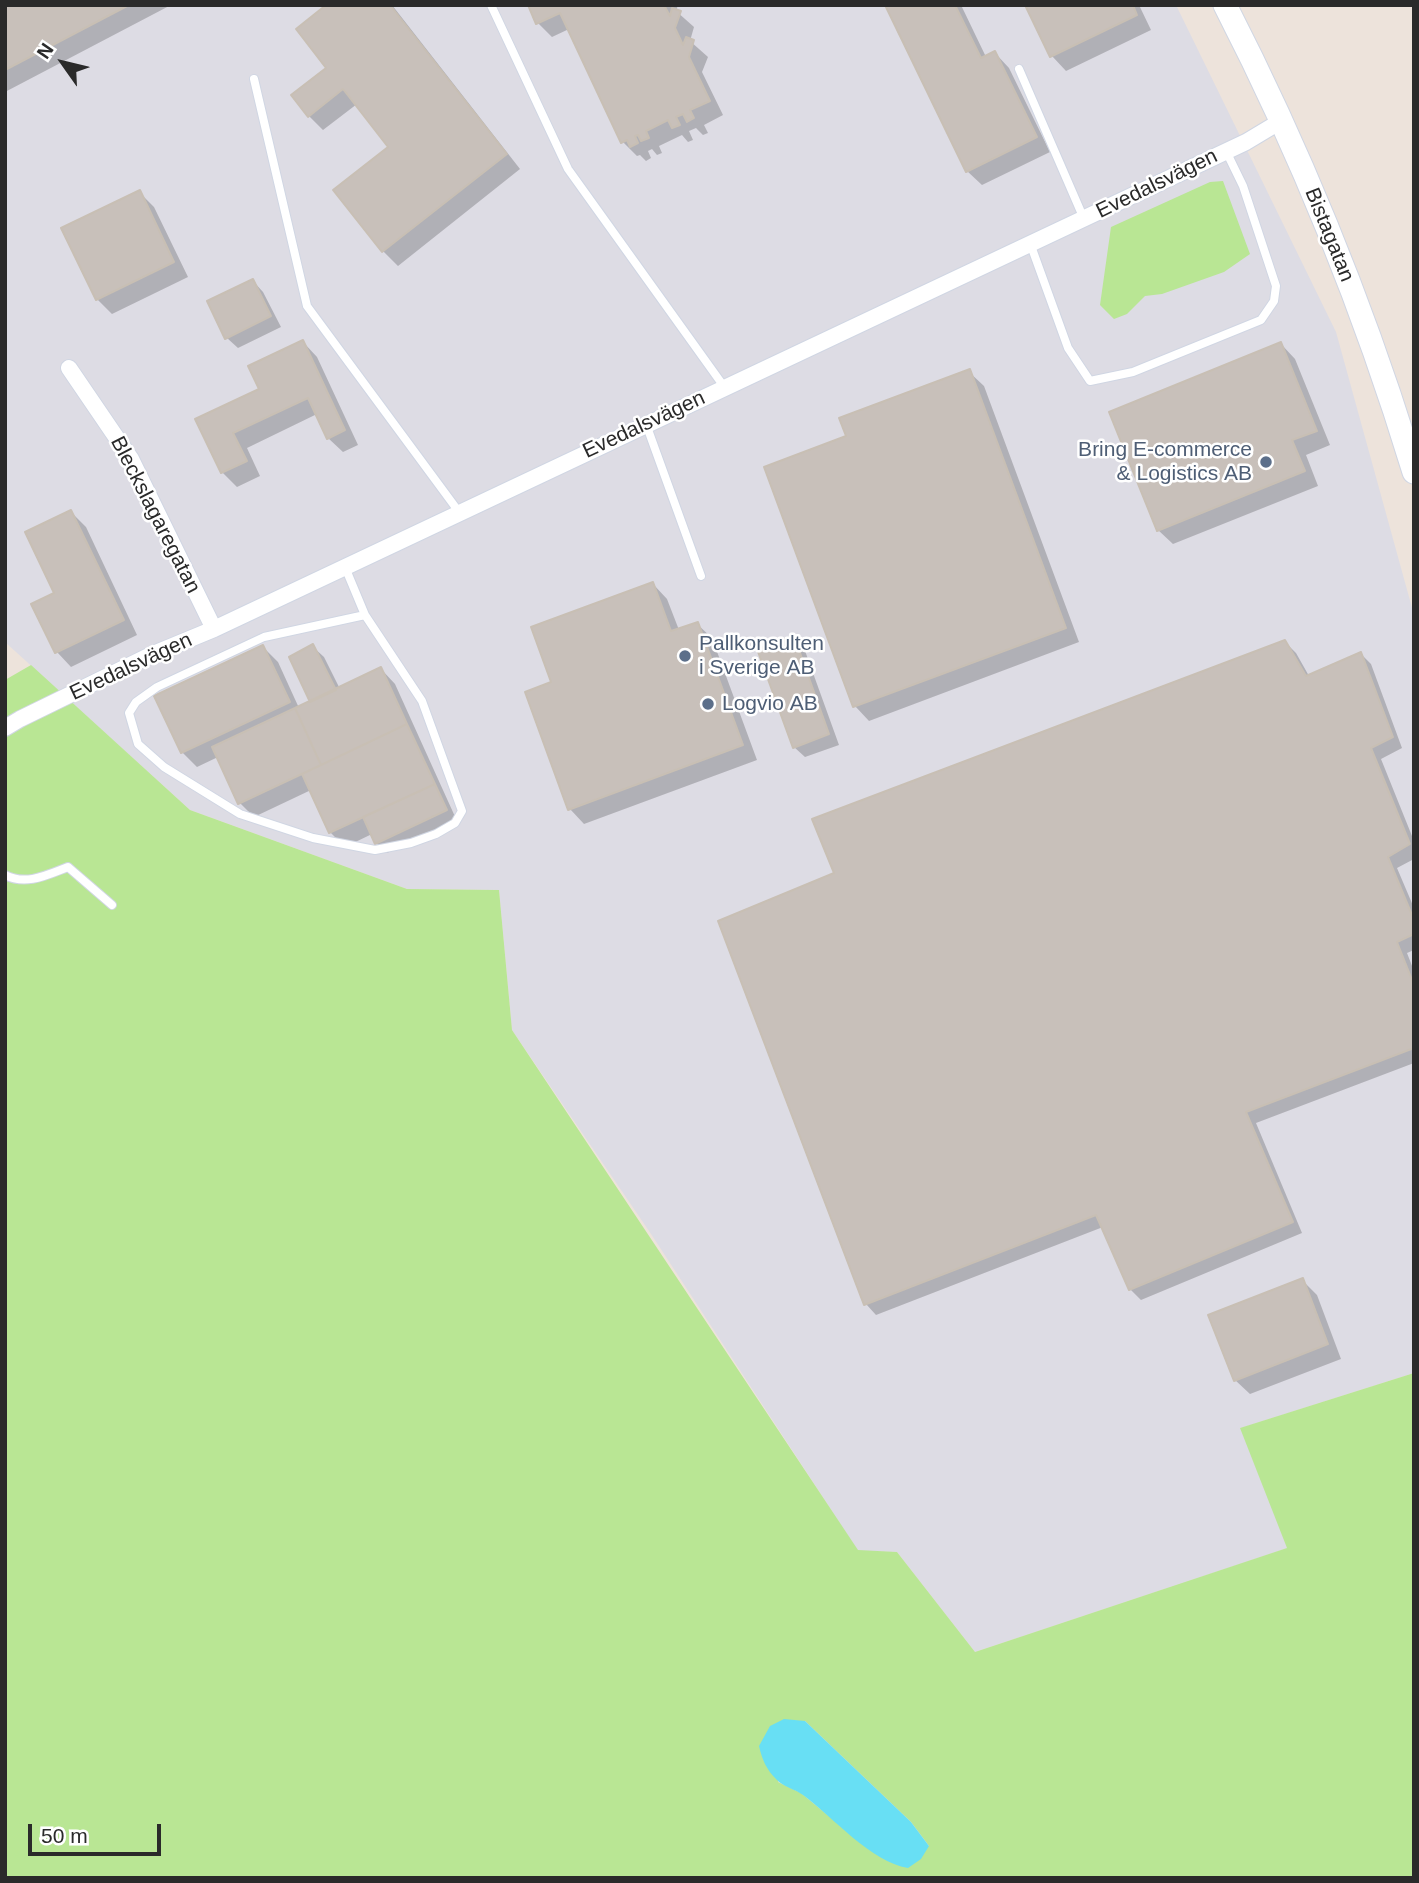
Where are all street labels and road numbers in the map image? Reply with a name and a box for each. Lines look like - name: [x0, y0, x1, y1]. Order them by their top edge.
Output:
- street label: Evedalsvägen: [1092, 144, 1222, 224]
- street label: Bistagatan: [1299, 184, 1359, 286]
- street label: Evedalsvägen: [579, 386, 709, 464]
- street label: Bleckslagaregatan: [105, 432, 205, 598]
- street label: Evedalsvägen: [66, 628, 196, 706]

